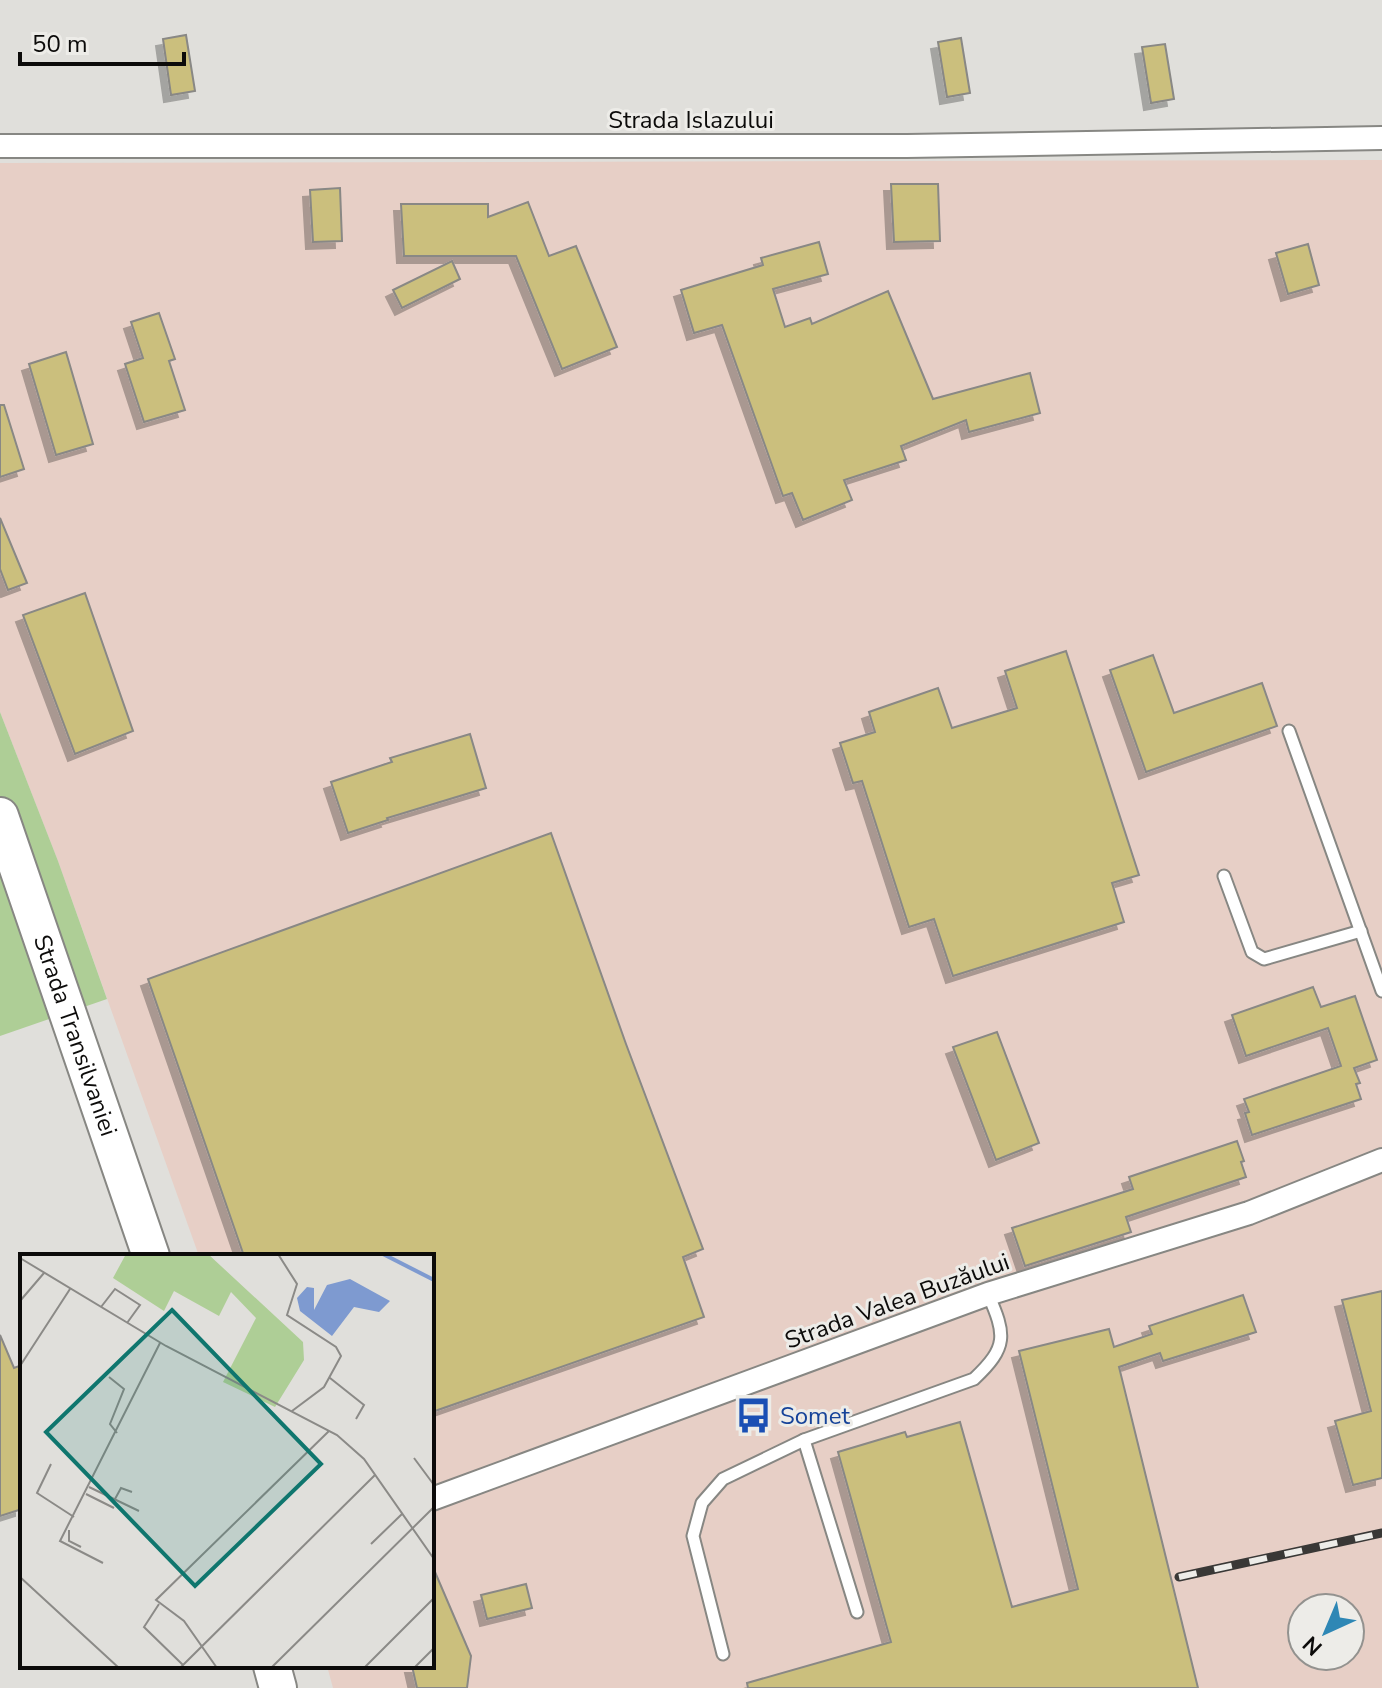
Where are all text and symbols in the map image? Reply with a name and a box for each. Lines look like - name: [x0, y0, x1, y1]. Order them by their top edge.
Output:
- scale bar: [20, 16, 184, 66]
- text: 50 m: [32, 28, 88, 60]
- street label: Strada Islazului: [608, 104, 774, 136]
- street label: Strada Transilvaniei: [26, 930, 125, 1140]
- street label: Strada Valea Buzăului: [780, 1245, 1014, 1357]
- inset map: [20, 1254, 434, 1668]
- bus stop icon: Somet: [735, 1397, 773, 1435]
- place label: Somet: [780, 1400, 850, 1432]
- north arrow: [1286, 1592, 1366, 1672]
- text: N: [1296, 1629, 1329, 1662]

